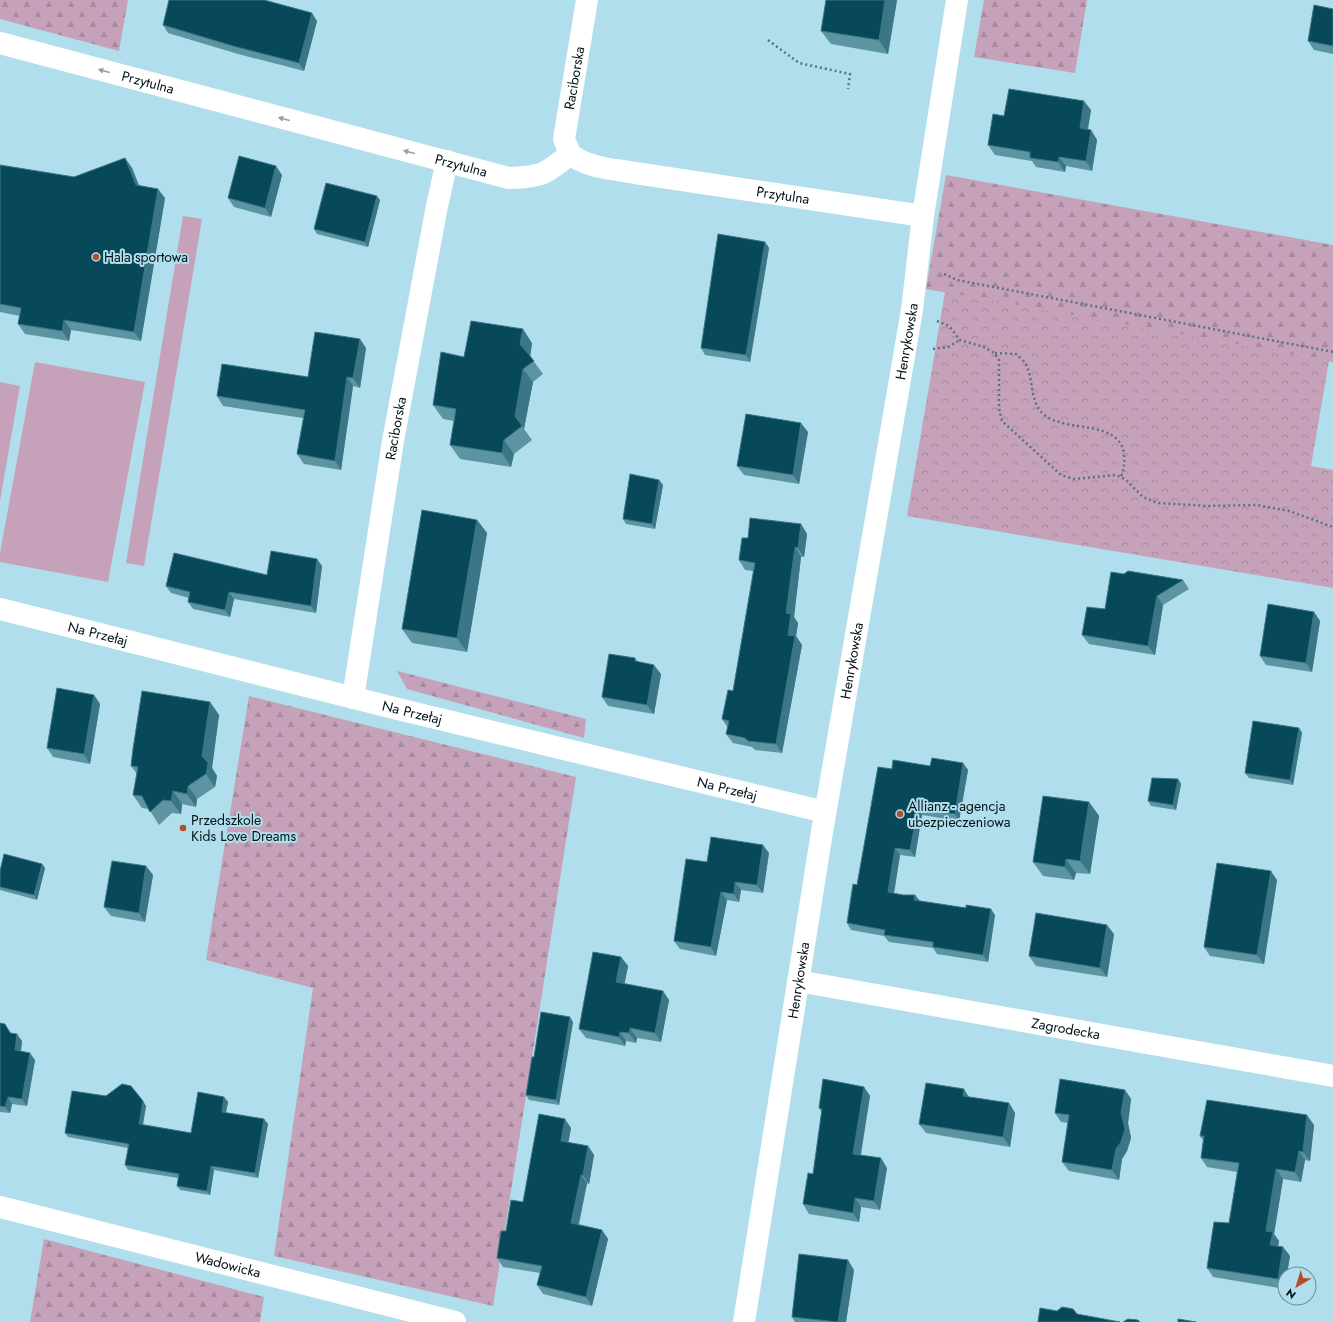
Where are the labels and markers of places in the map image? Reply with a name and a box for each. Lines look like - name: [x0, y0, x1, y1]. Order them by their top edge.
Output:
- place label: Hala sportowa: [104, 247, 188, 267]
- marker: Hala sportowa: [91, 252, 101, 262]
- place label: Allianz - agencja ubezpieczeniowa: [908, 796, 1010, 832]
- marker: Allianz - agencja ubezpieczeniowa: [895, 809, 905, 819]
- place label: Przedszkole Kids Love Dreams: [191, 810, 296, 846]
- marker: Przedszkole Kids Love Dreams: [178, 823, 188, 833]

